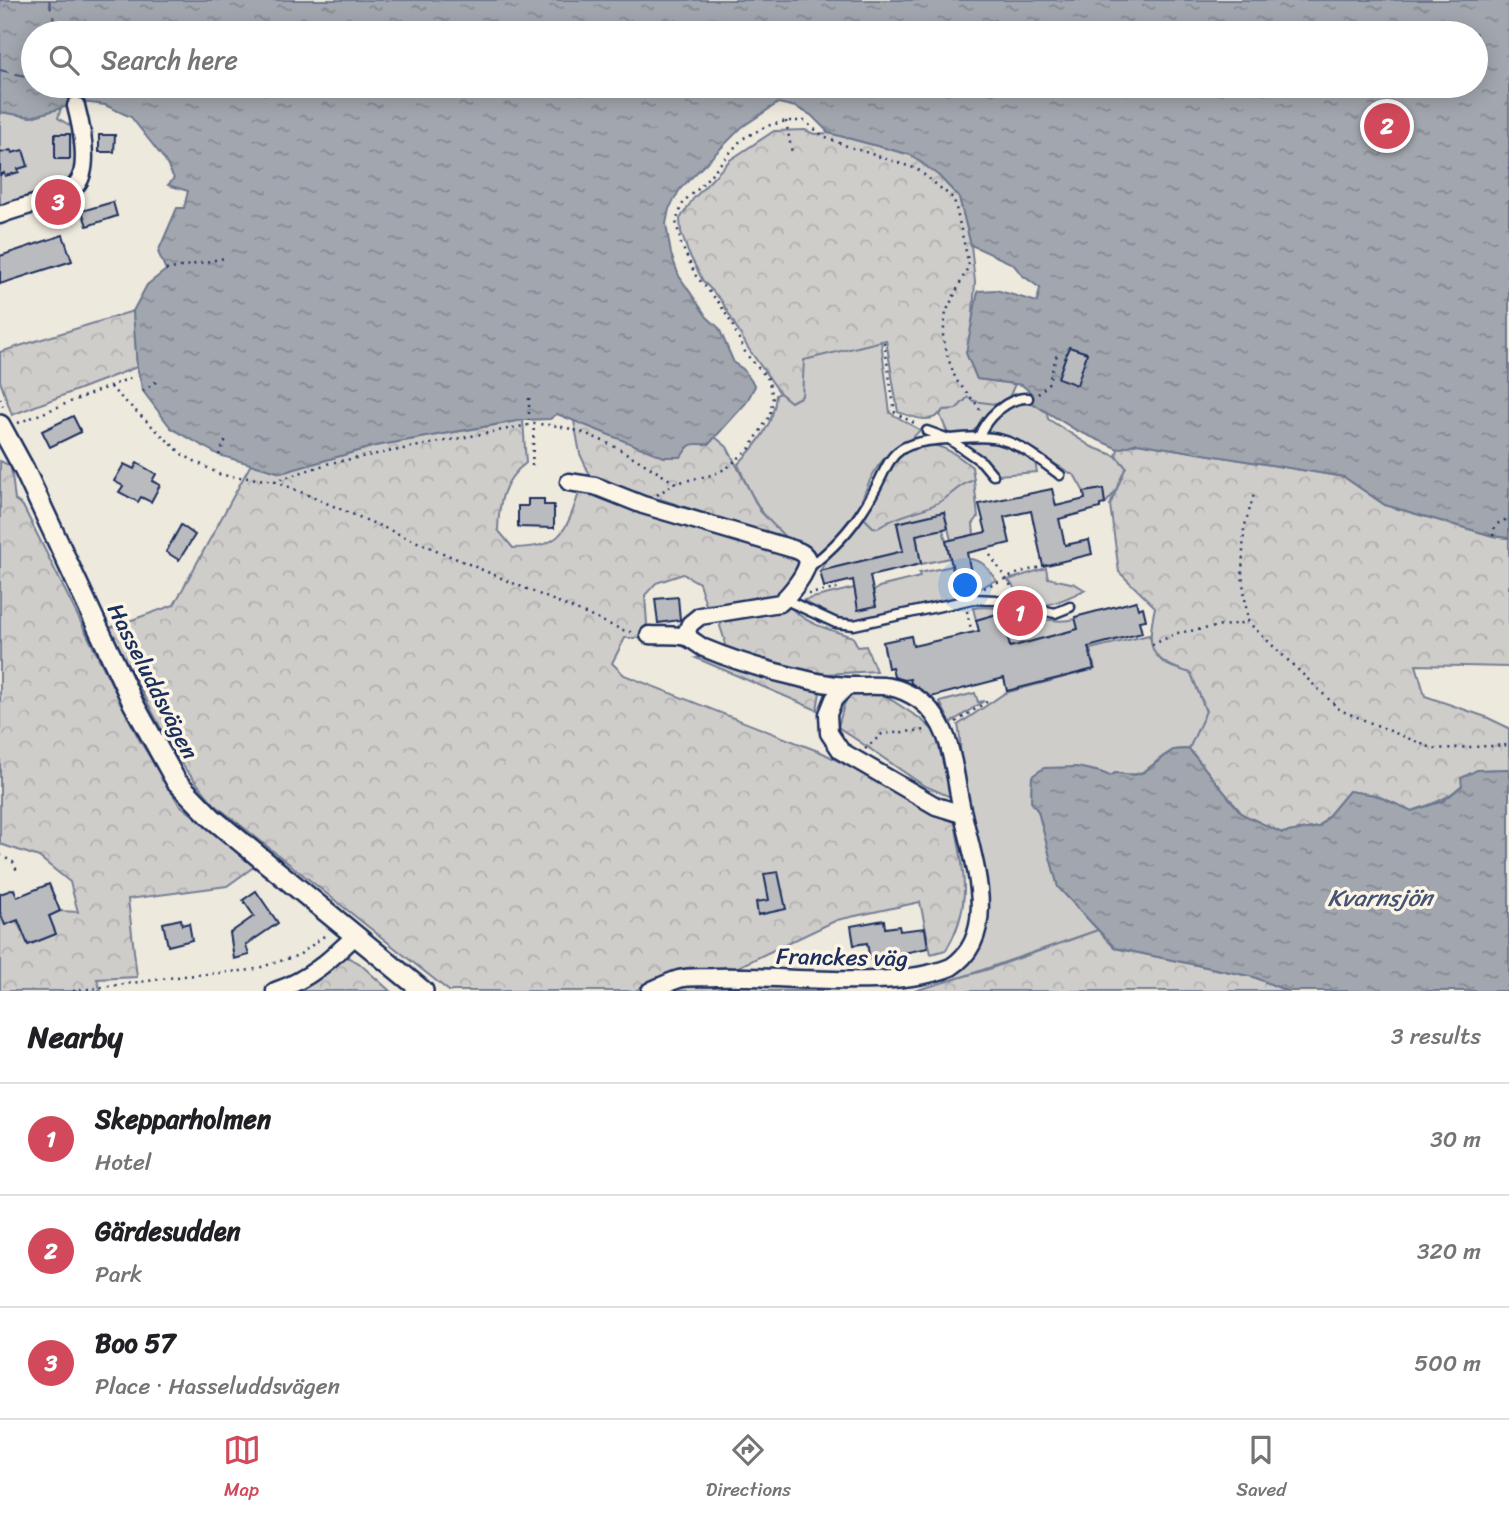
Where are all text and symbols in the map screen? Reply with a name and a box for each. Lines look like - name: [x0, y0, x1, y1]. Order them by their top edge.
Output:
- search box: [21, 21, 1488, 98]
- text: Search here: [101, 37, 238, 83]
- icon: search: [45, 41, 83, 79]
- pin: 2: [1364, 100, 1410, 152]
- pin: 3: [35, 176, 81, 228]
- your location: [948, 568, 982, 602]
- pin: 1: [997, 587, 1043, 639]
- street label: Hasseluddsvägen: [95, 595, 210, 767]
- water label: Kvarnsjön: [1328, 877, 1435, 919]
- street label: Franckes väg: [776, 936, 909, 979]
- text: Nearby: [28, 1010, 123, 1064]
- text: 3 results: [1391, 1016, 1481, 1057]
- text: Skepparholmen: [95, 1096, 271, 1142]
- text: 1: [46, 1119, 56, 1160]
- text: 30 m: [1430, 1119, 1481, 1160]
- text: Hotel: [95, 1142, 151, 1183]
- text: Gärdesudden: [95, 1208, 241, 1254]
- text: 2: [44, 1231, 58, 1272]
- text: 320 m: [1417, 1231, 1481, 1272]
- text: Park: [95, 1254, 142, 1295]
- text: Boo 57: [95, 1320, 175, 1366]
- text: 3: [45, 1343, 57, 1384]
- text: 500 m: [1414, 1343, 1481, 1384]
- text: Place · Hasseluddsvägen: [95, 1366, 340, 1407]
- tab: Map: [223, 1431, 261, 1506]
- tab: Directions: [706, 1431, 791, 1506]
- tab: Saved: [1236, 1431, 1286, 1506]

